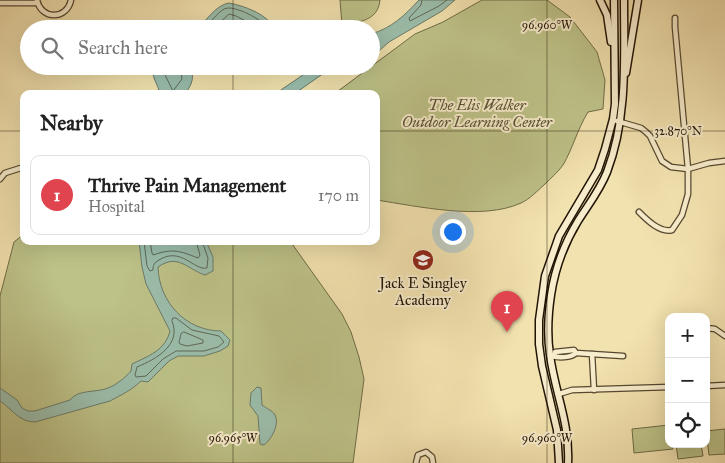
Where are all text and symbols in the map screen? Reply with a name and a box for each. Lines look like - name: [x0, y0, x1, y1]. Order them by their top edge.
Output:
- text: 96.960°W: [522, 18, 573, 32]
- search box: [20, 20, 380, 75]
- icon: search: [38, 34, 66, 62]
- text: Search here: [78, 36, 168, 59]
- park label: The Elis Walker Outdoor Learning Center: [402, 96, 553, 131]
- text: Nearby: [40, 110, 103, 136]
- text: 32.870°N: [654, 124, 702, 138]
- text: Thrive Pain Management: [88, 174, 286, 197]
- text: 1: [54, 186, 60, 205]
- text: 170 m: [318, 186, 359, 205]
- text: Hospital: [88, 197, 145, 216]
- your location: [440, 219, 466, 245]
- school or university icon: Jack E Singley Academy: [411, 248, 435, 272]
- place label: Jack E Singley Academy: [377, 274, 468, 309]
- pin: 1: [491, 291, 523, 332]
- map controls: [665, 313, 710, 448]
- button: +: [665, 313, 710, 358]
- button: −: [665, 358, 710, 403]
- button: locate: [665, 403, 710, 448]
- text: 96.965°W: [208, 431, 258, 445]
- text: 96.960°W: [522, 431, 573, 445]

